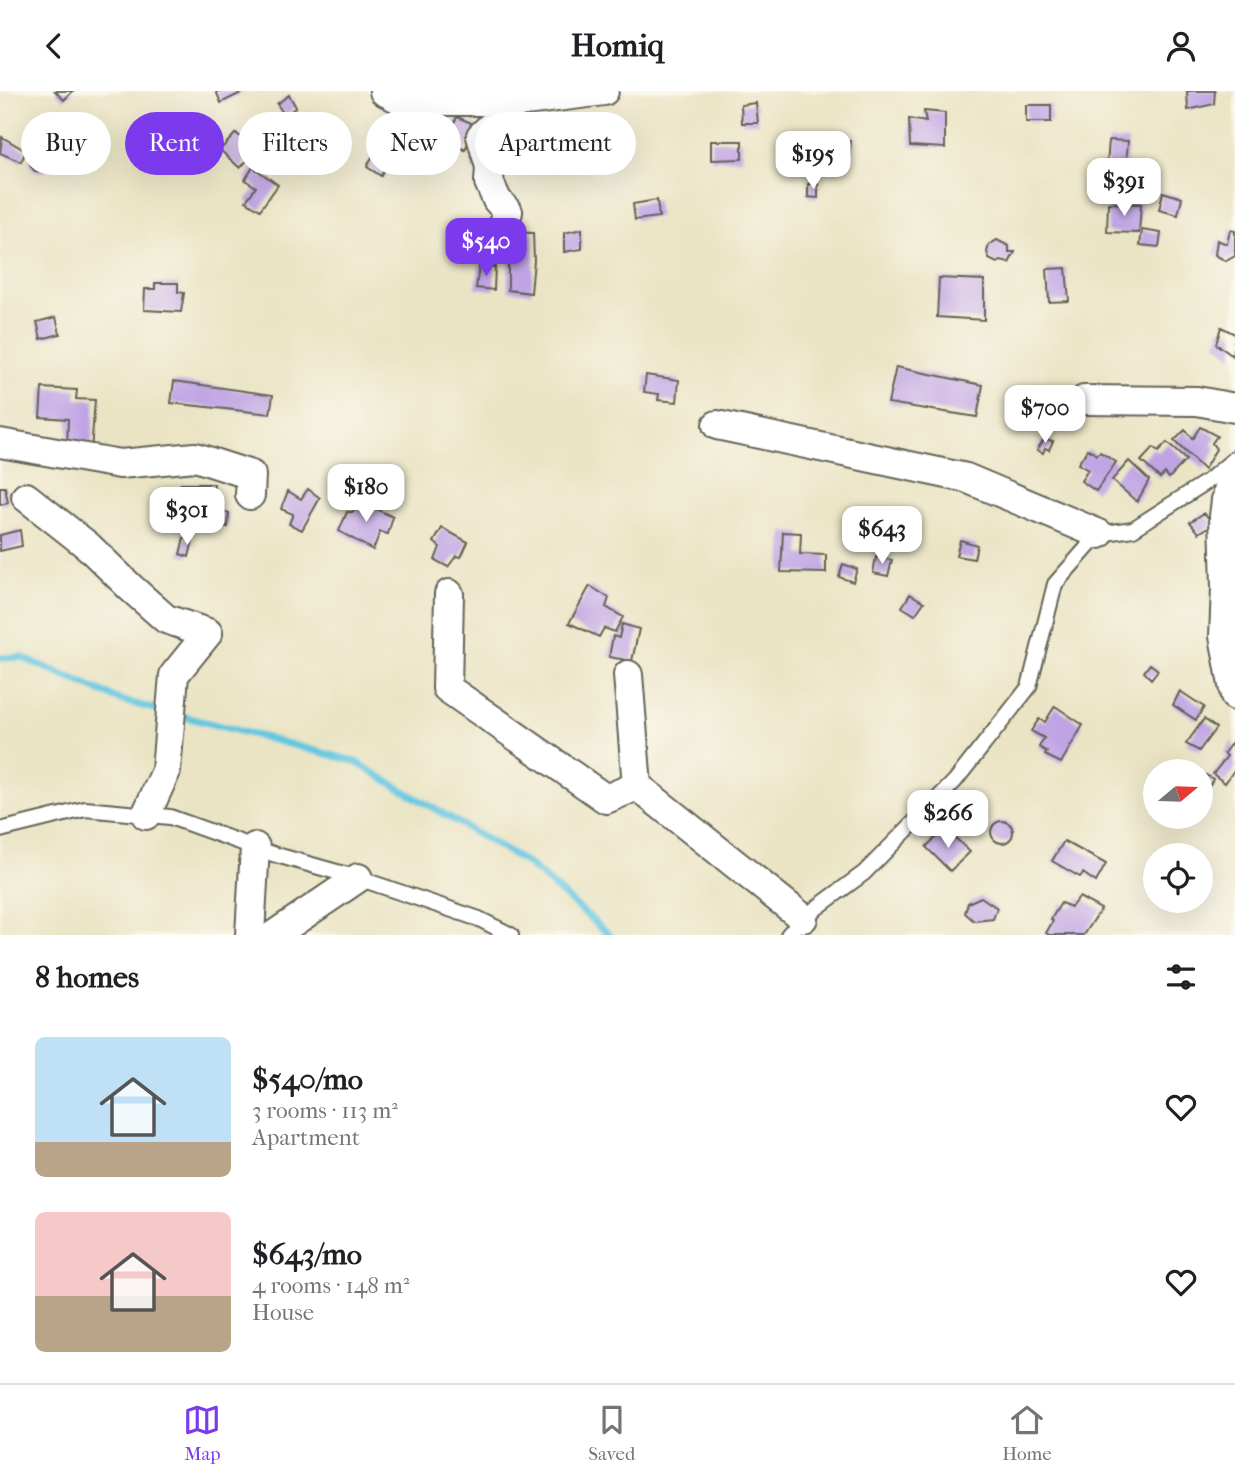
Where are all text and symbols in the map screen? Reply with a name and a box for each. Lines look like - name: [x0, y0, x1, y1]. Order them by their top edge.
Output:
- icon: back: [35, 27, 73, 65]
- text: Homiq: [571, 27, 664, 64]
- icon: person: [1162, 27, 1200, 65]
- chip: Buy: [21, 112, 111, 175]
- chip: Rent: [125, 112, 224, 175]
- chip: Filters: [238, 112, 352, 175]
- chip: New: [366, 112, 461, 175]
- chip: Apartment: [475, 112, 636, 175]
- pin: $195: [772, 132, 854, 191]
- text: $195: [792, 140, 834, 167]
- pin: $391: [1083, 159, 1165, 218]
- text: $391: [1103, 167, 1145, 194]
- pin: $540: [445, 219, 527, 278]
- text: $540: [462, 227, 510, 254]
- pin: $700: [1004, 385, 1086, 445]
- text: $700: [1020, 394, 1070, 421]
- pin: $180: [325, 465, 407, 524]
- text: $180: [343, 473, 389, 500]
- pin: $301: [146, 487, 228, 547]
- text: $301: [166, 496, 208, 523]
- pin: $643: [841, 507, 923, 566]
- text: $643: [858, 515, 906, 542]
- north arrow: [1143, 759, 1213, 829]
- map controls: [1143, 759, 1213, 913]
- pin: $266: [907, 791, 989, 850]
- text: $266: [923, 799, 973, 826]
- button: locate: [1143, 843, 1213, 913]
- icon: filters: [1162, 958, 1200, 996]
- text: 8 homes: [35, 960, 139, 995]
- text: $540/mo: [252, 1062, 363, 1097]
- icon: home: [91, 1065, 175, 1149]
- icon: heart: [1162, 1088, 1200, 1126]
- text: 3 rooms · 113 m²: [252, 1097, 398, 1124]
- text: Apartment: [252, 1124, 360, 1151]
- text: $643/mo: [252, 1237, 362, 1272]
- icon: home: [91, 1240, 175, 1324]
- icon: heart: [1162, 1263, 1200, 1301]
- text: 4 rooms · 148 m²: [252, 1272, 409, 1299]
- text: House: [252, 1299, 314, 1326]
- tab: Map: [183, 1401, 221, 1465]
- tab: Saved: [588, 1401, 635, 1465]
- tab: Home: [1002, 1401, 1052, 1465]

